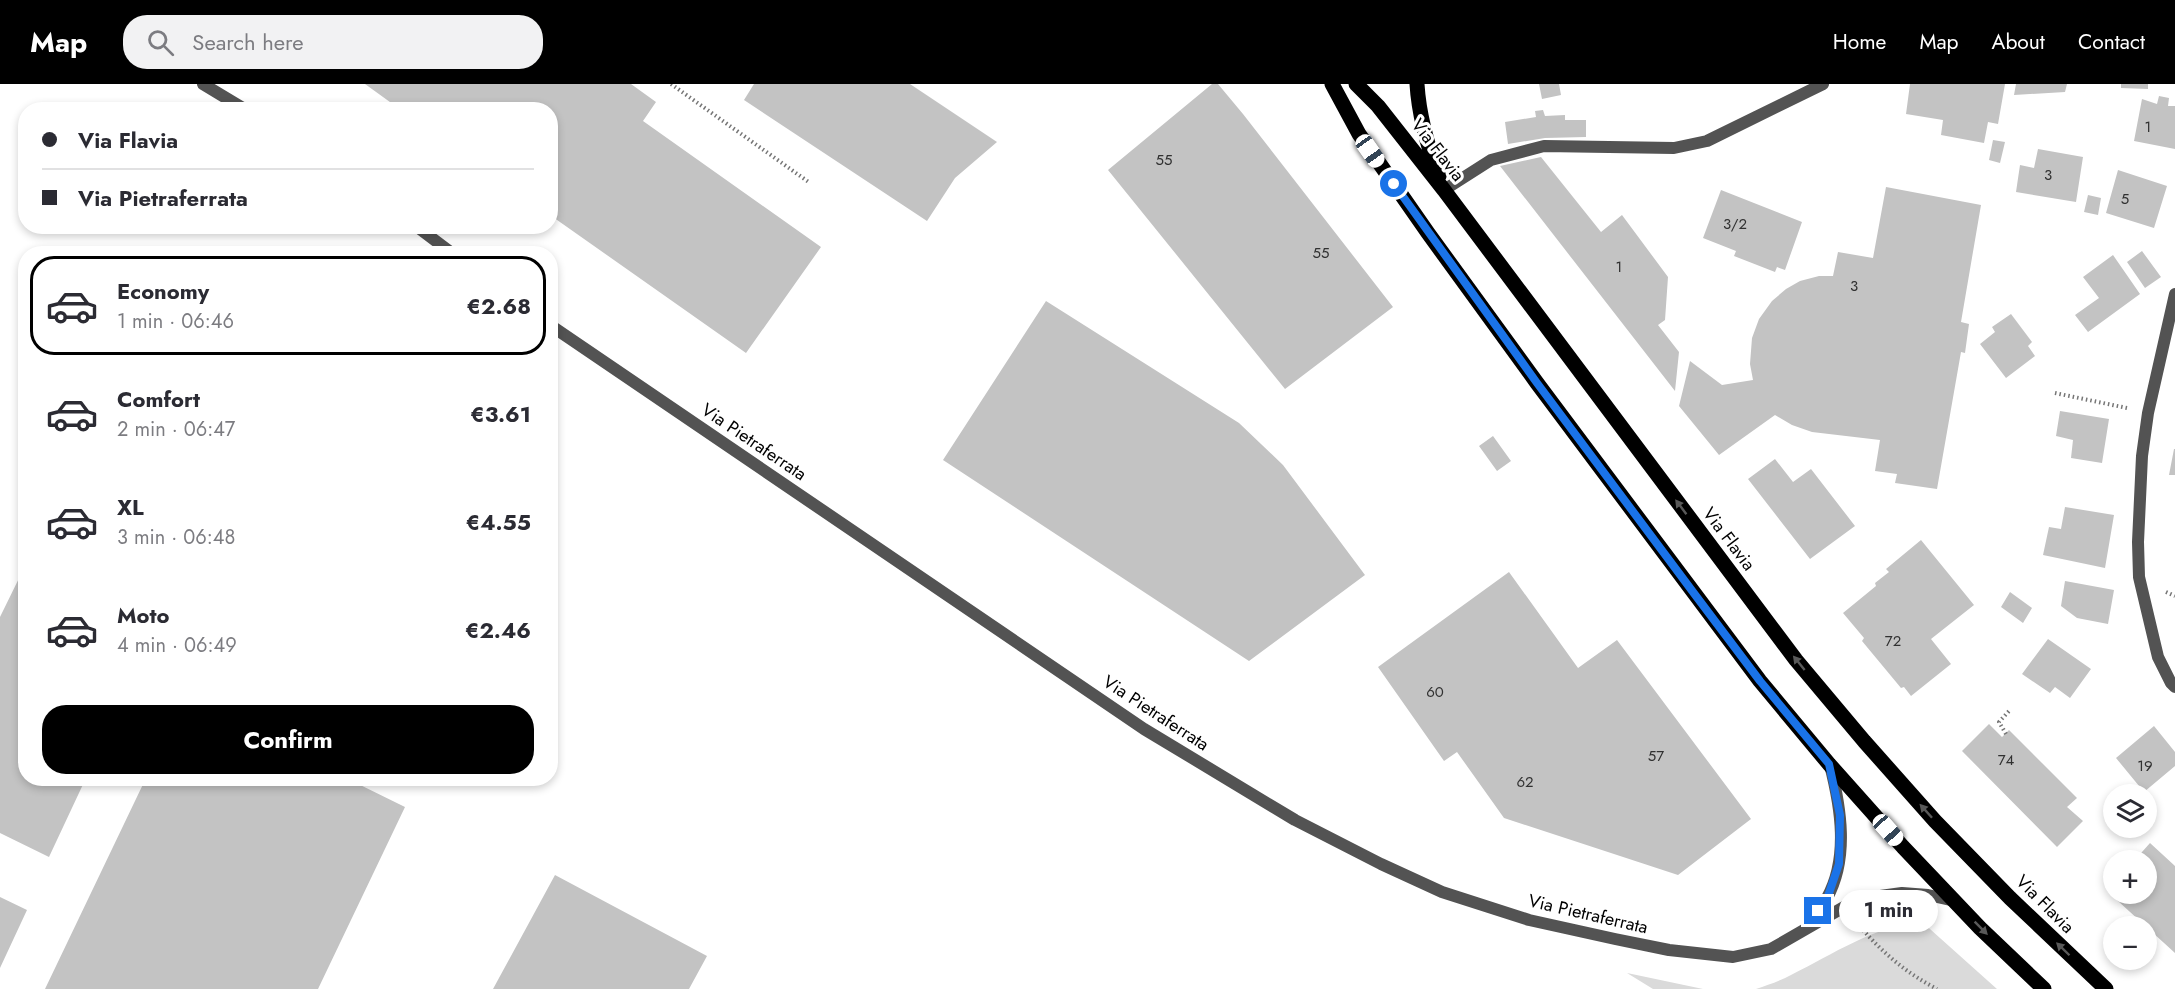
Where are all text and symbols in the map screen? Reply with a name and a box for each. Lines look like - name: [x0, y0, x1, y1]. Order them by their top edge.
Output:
- search box: [123, 15, 543, 69]
- text: Map: [30, 22, 87, 63]
- icon: search: [144, 26, 177, 59]
- text: Search here: [192, 26, 304, 58]
- text: Home: [1833, 27, 1886, 57]
- text: Map: [1919, 27, 1959, 57]
- text: About: [1992, 27, 2045, 57]
- text: Contact: [2078, 27, 2145, 57]
- street label: Via Flavia: [1405, 113, 1471, 187]
- house number: 1: [2145, 116, 2151, 138]
- text: Via Flavia: [78, 124, 178, 156]
- car: [1352, 131, 1388, 171]
- house number: 55: [1156, 149, 1172, 171]
- house number: 3: [2044, 164, 2052, 186]
- route start: [1380, 170, 1407, 197]
- text: Via Pietraferrata: [78, 182, 248, 214]
- house number: 5: [2121, 188, 2129, 210]
- house number: 3/2: [1723, 213, 1747, 235]
- house number: 55: [1313, 242, 1329, 264]
- house number: 1: [1616, 256, 1622, 278]
- text: Economy: [117, 275, 209, 307]
- house number: 3: [1850, 275, 1858, 297]
- icon: car: [45, 279, 99, 333]
- text: €2.68: [467, 290, 531, 322]
- text: 1 min · 06:46: [117, 307, 234, 336]
- text: Comfort: [117, 383, 200, 415]
- icon: car: [45, 387, 99, 441]
- street label: Via Pietraferrata: [696, 397, 812, 487]
- text: €3.61: [470, 398, 531, 430]
- text: 2 min · 06:47: [117, 415, 235, 444]
- text: XL: [117, 491, 144, 523]
- icon: car: [45, 495, 99, 549]
- one-way arrow: [1675, 500, 1687, 516]
- street label: Via Flavia: [1696, 502, 1762, 576]
- text: €4.55: [466, 506, 531, 538]
- text: 3 min · 06:48: [117, 523, 235, 552]
- text: Moto: [117, 599, 170, 631]
- icon: car: [45, 603, 99, 657]
- text: €2.46: [465, 614, 531, 646]
- house number: 72: [1885, 630, 1901, 652]
- text: 4 min · 06:49: [117, 631, 237, 660]
- one-way arrow: [1793, 655, 1805, 670]
- street label: Via Pietraferrata: [1098, 669, 1214, 757]
- house number: 60: [1426, 681, 1444, 703]
- button: Confirm: [42, 705, 534, 774]
- house number: 57: [1648, 745, 1664, 767]
- house number: 74: [1998, 749, 2015, 771]
- house number: 19: [2137, 755, 2153, 777]
- house number: 62: [1516, 771, 1534, 793]
- map controls: [2103, 784, 2157, 970]
- button: layers: [2103, 784, 2157, 838]
- one-way arrow: [1919, 803, 1933, 818]
- car: [1869, 811, 1907, 849]
- button: +: [2103, 850, 2157, 904]
- street label: Via Flavia: [2010, 869, 2080, 939]
- street label: Via Pietraferrata: [1526, 888, 1650, 940]
- callout: 1 min: [1839, 890, 1938, 932]
- text: 1 min: [1864, 896, 1913, 925]
- route end: [1804, 897, 1831, 924]
- button: −: [2103, 916, 2157, 970]
- one-way arrow: [1973, 920, 1987, 934]
- one-way arrow: [2056, 943, 2070, 957]

